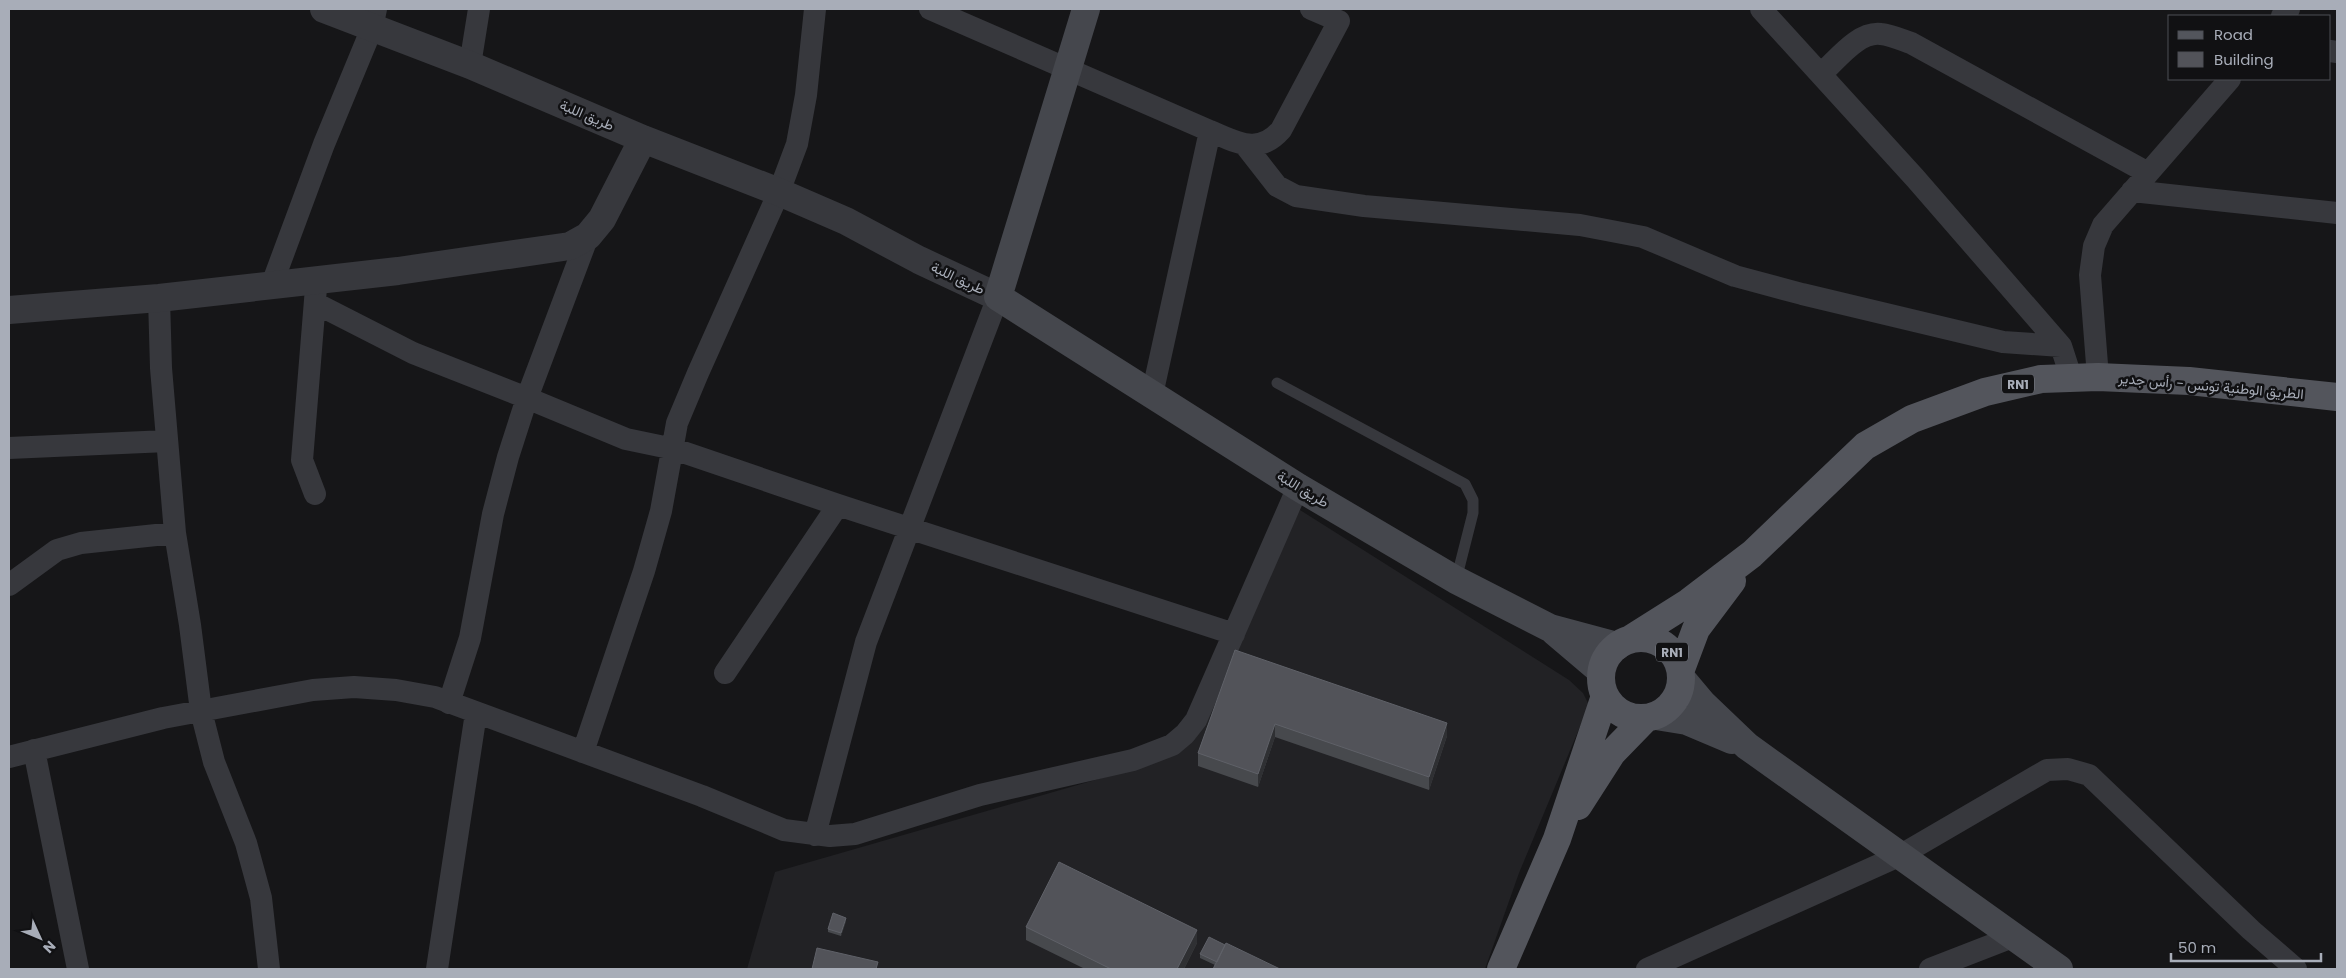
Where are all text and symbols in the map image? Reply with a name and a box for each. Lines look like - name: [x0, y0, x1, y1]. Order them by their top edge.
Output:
- legend: [2168, 15, 2331, 80]
- text: Road: [2214, 24, 2253, 45]
- text: Building: [2214, 49, 2274, 70]
- street label: طريق اللبة: [557, 95, 617, 135]
- street label: طريق اللبة: [928, 257, 988, 299]
- street label: الطريق الوطنية تونس - رأس جدير: [2117, 368, 2304, 404]
- road number: RN1: [2002, 374, 2034, 394]
- street label: طريق اللبة: [1273, 466, 1333, 512]
- road number: RN1: [1656, 642, 1688, 662]
- north arrow: [15, 913, 65, 963]
- scale bar: [2171, 930, 2321, 962]
- text: N: [39, 936, 60, 958]
- text: 50 m: [2178, 937, 2216, 958]

